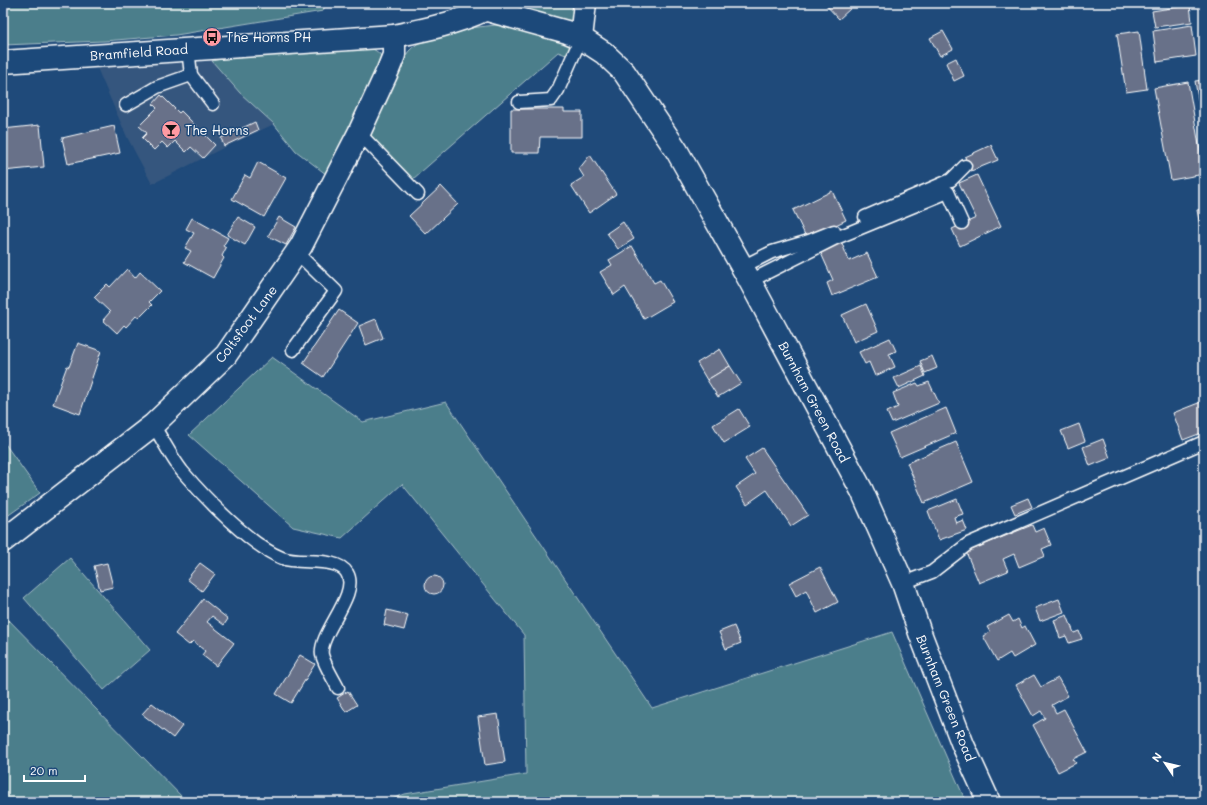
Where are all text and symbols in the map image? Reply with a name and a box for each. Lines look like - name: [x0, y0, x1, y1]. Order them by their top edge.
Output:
- bus stop icon: The Horns PH: [201, 26, 223, 48]
- place label: The Horns PH: [226, 28, 311, 45]
- street label: Bramfield Road: [89, 40, 189, 63]
- bar icon: The Horns: [160, 119, 182, 141]
- place label: The Horns: [185, 121, 249, 138]
- street label: Coltsfoot Lane: [211, 282, 280, 366]
- street label: Burnham Green Road: [775, 338, 854, 465]
- street label: Burnham Green Road: [913, 632, 980, 764]
- north arrow: [1145, 743, 1185, 783]
- text: N: [1148, 749, 1165, 765]
- scale bar: [24, 757, 85, 783]
- text: 20 m: [30, 762, 58, 778]

